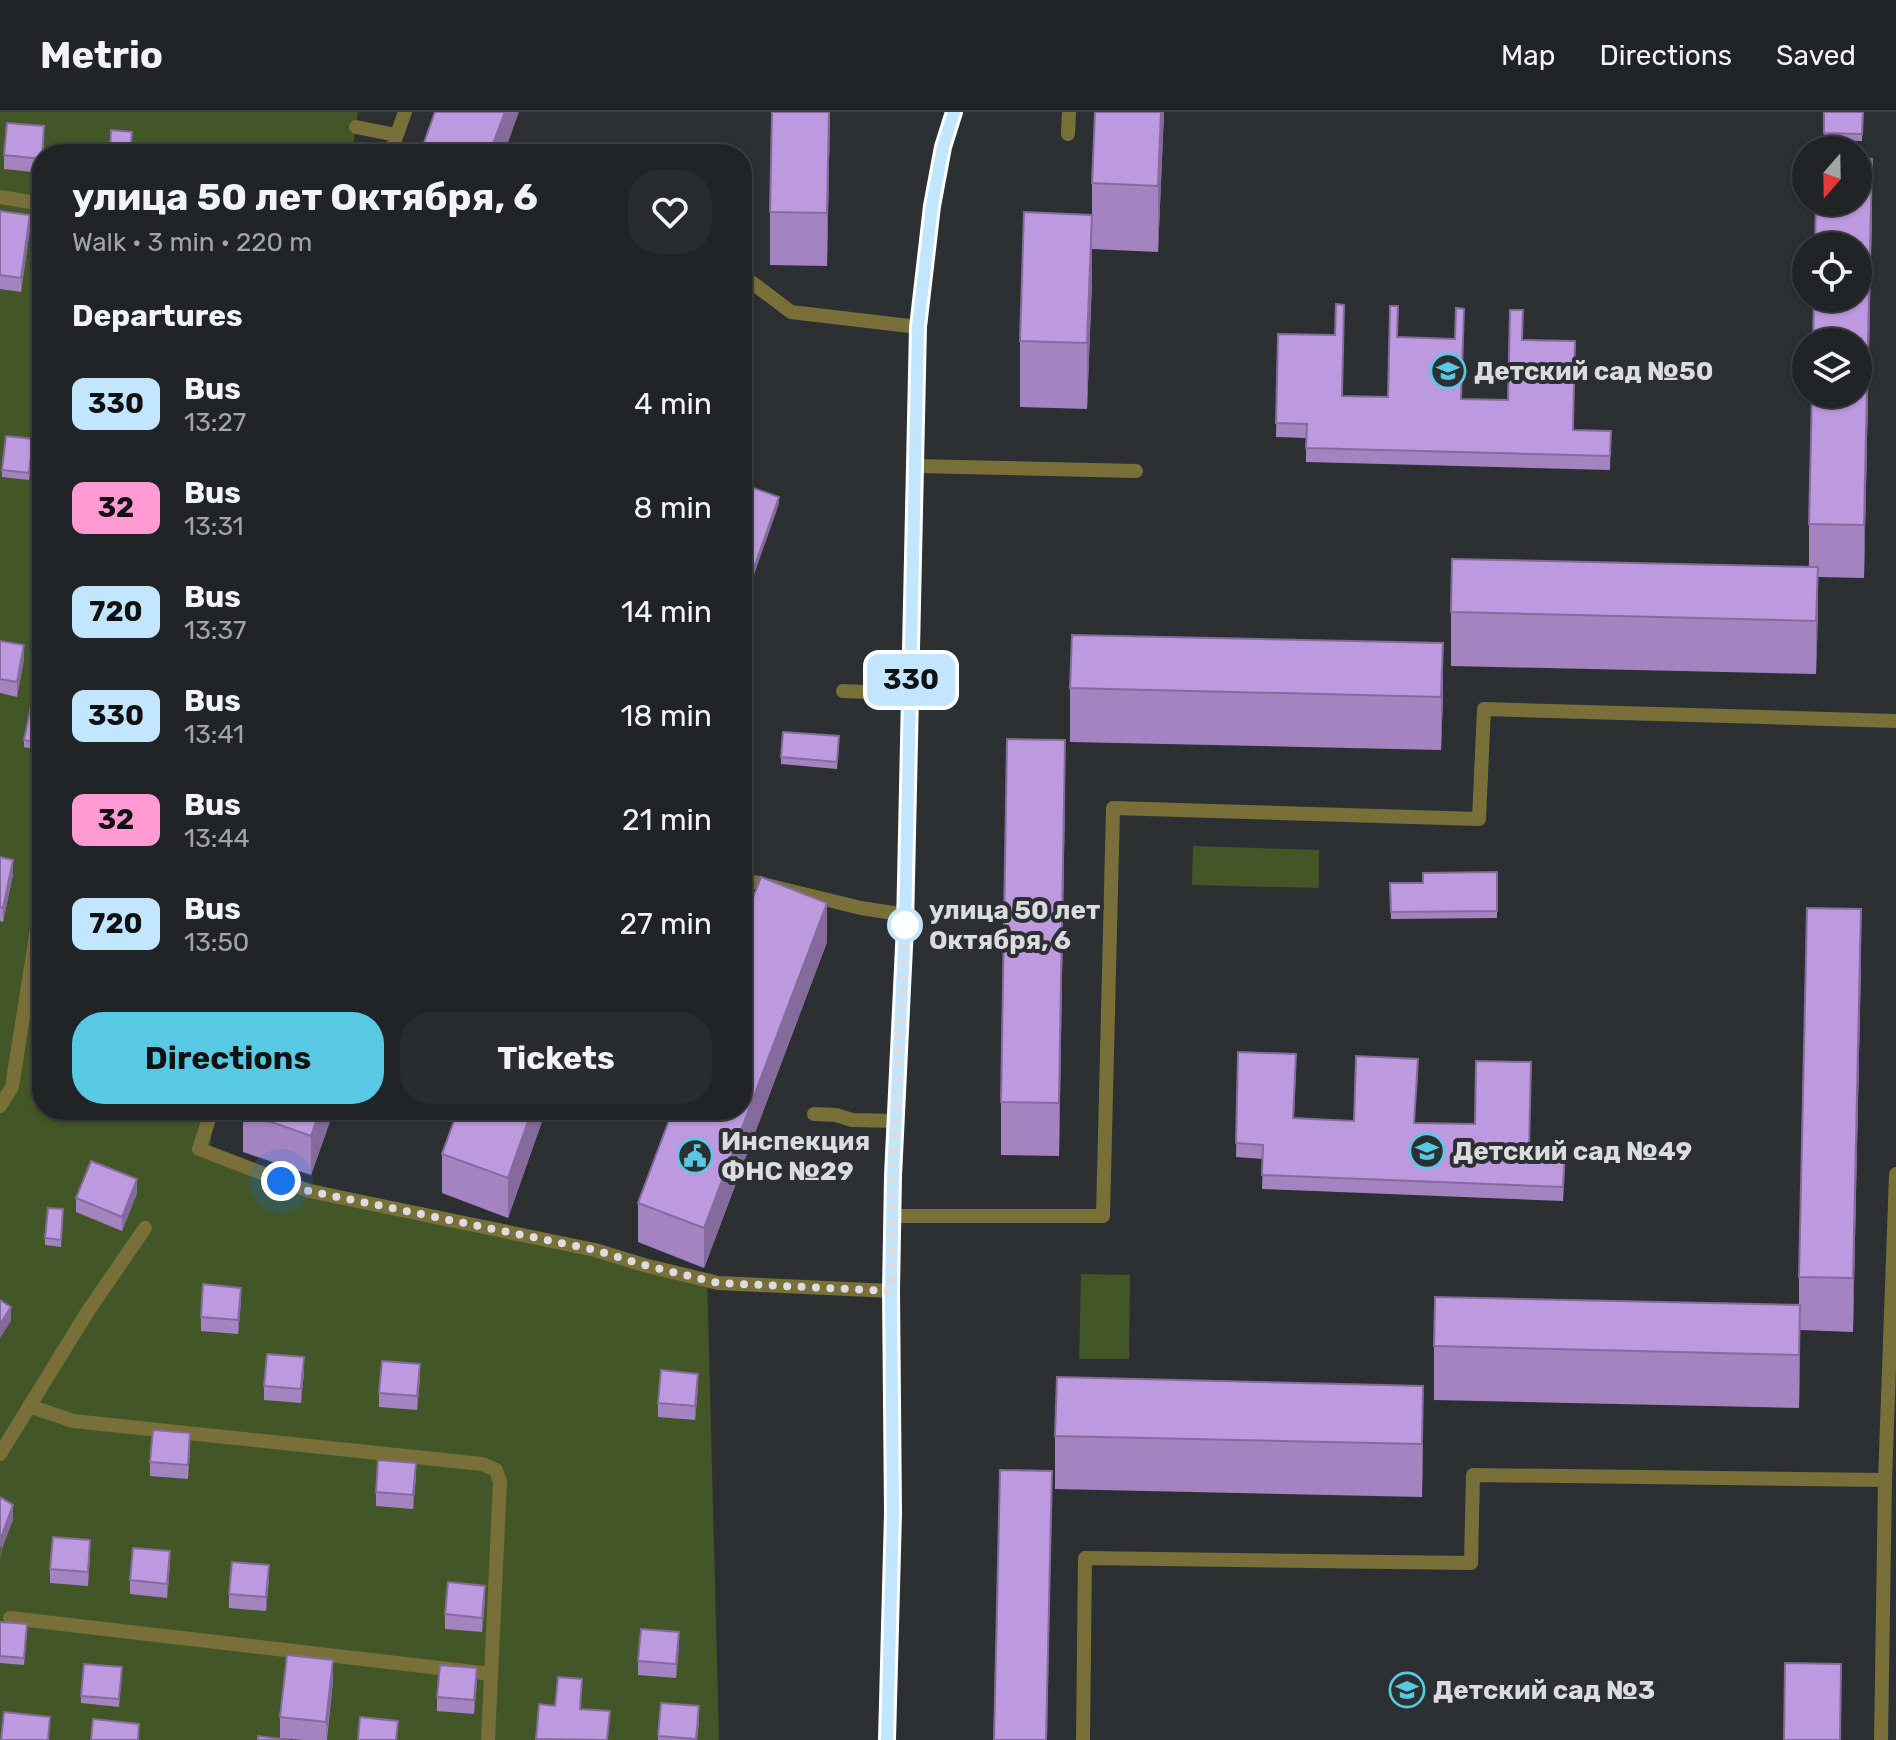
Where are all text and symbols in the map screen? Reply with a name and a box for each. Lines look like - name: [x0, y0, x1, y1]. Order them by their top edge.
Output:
- text: Metrio: [40, 32, 163, 78]
- text: Map: [1501, 39, 1555, 72]
- text: Directions: [1599, 39, 1732, 72]
- text: Saved: [1776, 39, 1856, 72]
- north arrow: [1792, 136, 1872, 216]
- map controls: [1792, 136, 1872, 408]
- button: heart: [628, 170, 712, 254]
- text: улица 50 лет Октября, 6: [72, 174, 538, 220]
- text: Walk · 3 min · 220 m: [72, 227, 312, 258]
- button: locate: [1792, 232, 1872, 312]
- text: Departures: [72, 298, 243, 334]
- button: layers: [1792, 328, 1872, 408]
- school or university icon: Детский сад №50: [1429, 352, 1467, 390]
- place label: Детский сад №50: [1474, 356, 1713, 387]
- text: Bus: [184, 371, 241, 407]
- text: 4 min: [634, 386, 712, 422]
- text: 330: [88, 387, 144, 420]
- text: 13:27: [184, 407, 246, 438]
- text: Bus: [184, 475, 241, 511]
- text: 8 min: [633, 490, 712, 526]
- text: 32: [98, 491, 134, 524]
- text: 13:31: [184, 511, 244, 542]
- text: Bus: [184, 579, 241, 615]
- text: 14 min: [621, 594, 712, 630]
- text: 720: [89, 595, 143, 628]
- text: 13:37: [184, 615, 246, 646]
- line badge: 330: [865, 654, 957, 706]
- text: 330: [883, 663, 939, 696]
- text: Bus: [184, 683, 241, 719]
- text: 18 min: [621, 698, 712, 734]
- text: 330: [88, 699, 144, 732]
- text: 13:41: [184, 719, 244, 750]
- text: Bus: [184, 787, 241, 823]
- text: 21 min: [622, 802, 712, 838]
- text: 32: [98, 803, 134, 836]
- text: 13:44: [184, 823, 250, 854]
- text: Bus: [184, 891, 241, 927]
- place label: улица 50 лет Октября, 6: [929, 895, 1100, 956]
- text: 27 min: [620, 906, 712, 942]
- text: 720: [89, 907, 143, 940]
- marker: улица 50 лет Октября, 6: [888, 908, 922, 942]
- text: 13:50: [184, 927, 249, 958]
- button: Directions: [72, 1012, 384, 1104]
- button: Tickets: [400, 1012, 712, 1104]
- place label: Инспекция ФНС №29: [721, 1126, 870, 1187]
- school or university icon: Детский сад №49: [1408, 1132, 1446, 1170]
- place label: Детский сад №49: [1453, 1136, 1692, 1167]
- public building icon: Инспекция ФНС №29: [676, 1137, 714, 1175]
- your location: [261, 1161, 301, 1201]
- school or university icon: Детский сад №3: [1388, 1671, 1426, 1709]
- place label: Детский сад №3: [1433, 1675, 1655, 1706]

